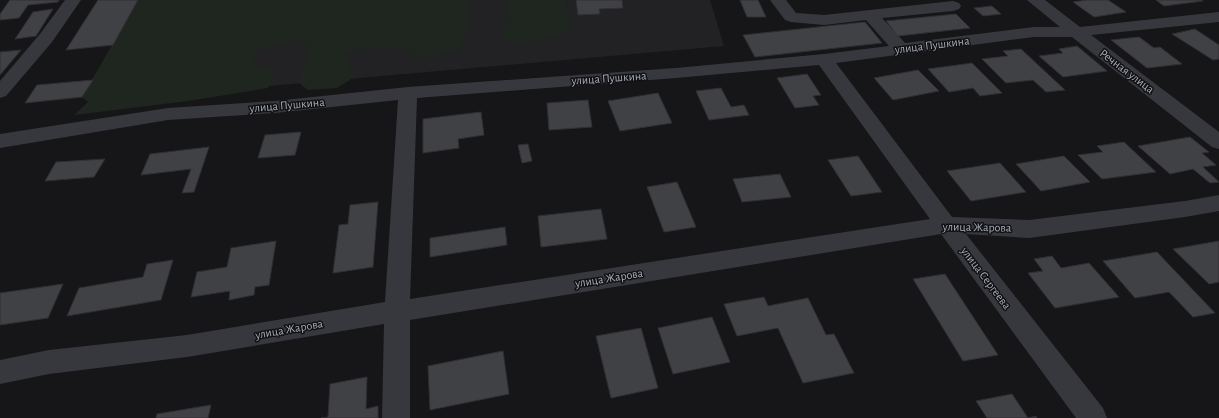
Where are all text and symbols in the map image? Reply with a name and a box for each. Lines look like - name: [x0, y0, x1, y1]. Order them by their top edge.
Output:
- street label: улица Пушкина: [893, 34, 971, 57]
- street label: Речная улица: [1097, 47, 1157, 96]
- street label: улица Пушкина: [570, 69, 648, 88]
- street label: улица Пушкина: [248, 96, 326, 115]
- street label: улица Жарова: [942, 220, 1012, 235]
- street label: улица Сергеева: [957, 244, 1014, 312]
- street label: улица Жарова: [573, 267, 645, 290]
- street label: улица Жарова: [253, 317, 325, 342]

